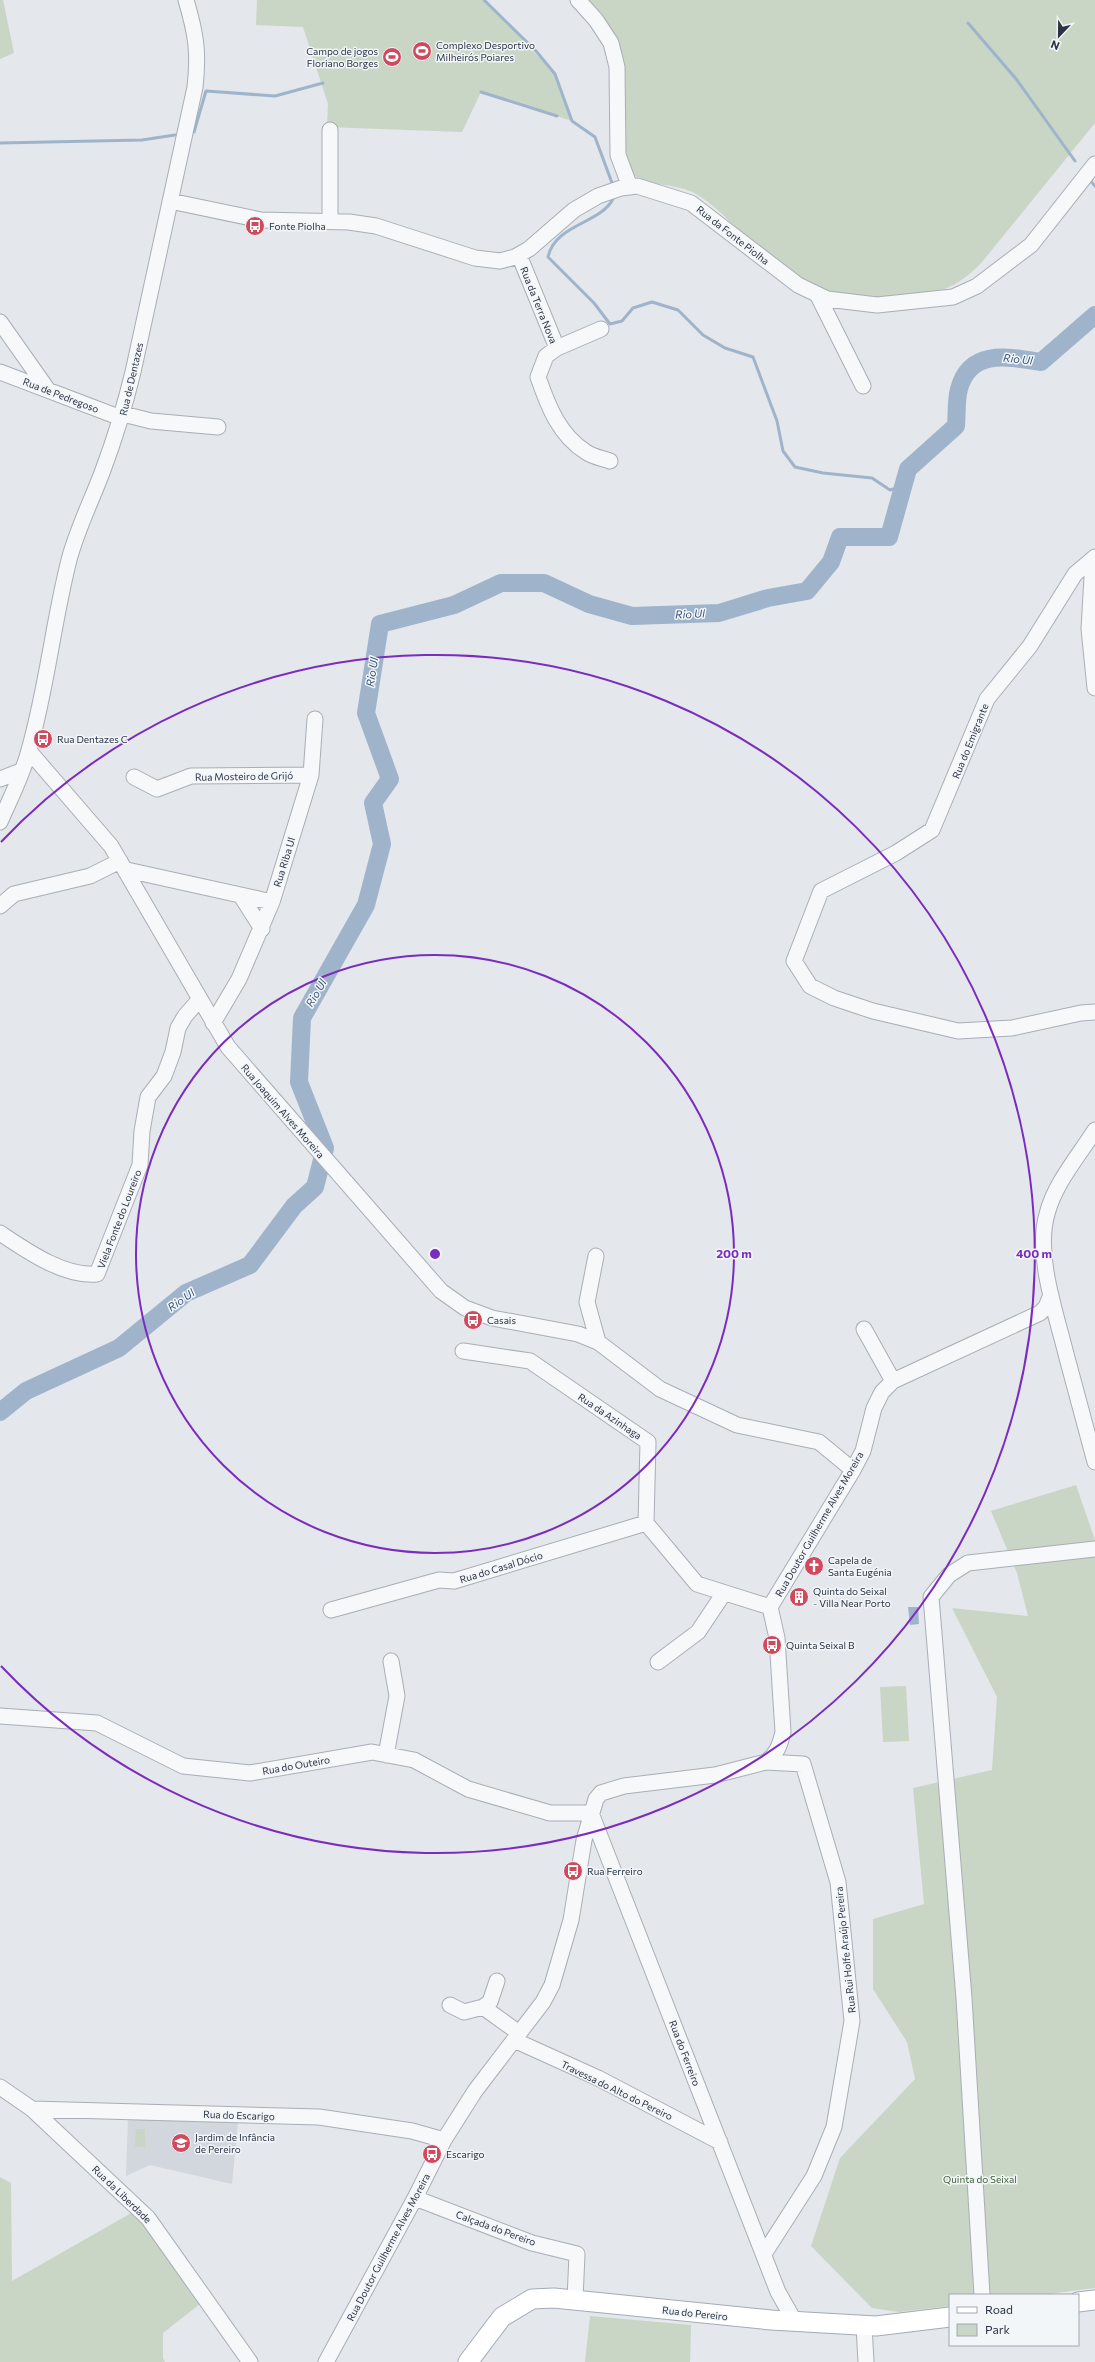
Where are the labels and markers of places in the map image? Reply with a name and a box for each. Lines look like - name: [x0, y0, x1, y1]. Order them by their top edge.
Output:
- place label: Complexo Desportivo Milheirós Poiares: [436, 39, 535, 63]
- sports icon: Complexo Desportivo Milheirós Poiares: [411, 40, 433, 62]
- place label: Campo de jogos Floriano Borges: [306, 45, 378, 69]
- sports icon: Campo de jogos Floriano Borges: [381, 46, 403, 68]
- bus stop icon: Fonte Piolha: [244, 215, 266, 237]
- place label: Fonte Piolha: [269, 220, 326, 232]
- bus stop icon: Rua Dentazes C: [32, 728, 54, 750]
- place label: Rua Dentazes C: [57, 733, 128, 745]
- centre of rings: [428, 1247, 442, 1261]
- bus stop icon: Casais: [462, 1309, 484, 1331]
- place label: Casais: [487, 1314, 516, 1326]
- place label: Capela de Santa Eugénia: [828, 1554, 892, 1578]
- church icon: Capela de Santa Eugénia: [803, 1555, 825, 1577]
- place label: Quinta do Seixal - Villa Near Porto: [813, 1585, 891, 1609]
- building icon: Quinta do Seixal - Villa Near Porto: [788, 1586, 810, 1608]
- bus stop icon: Quinta Seixal B: [761, 1634, 783, 1656]
- place label: Quinta Seixal B: [786, 1639, 855, 1651]
- bus stop icon: Rua Ferreiro: [562, 1860, 584, 1882]
- place label: Rua Ferreiro: [587, 1865, 643, 1877]
- place label: Jardim de Infância de Pereiro: [195, 2131, 275, 2155]
- school or university icon: Jardim de Infância de Pereiro: [170, 2132, 192, 2154]
- bus stop icon: Escarigo: [421, 2143, 443, 2165]
- place label: Escarigo: [446, 2148, 485, 2160]

